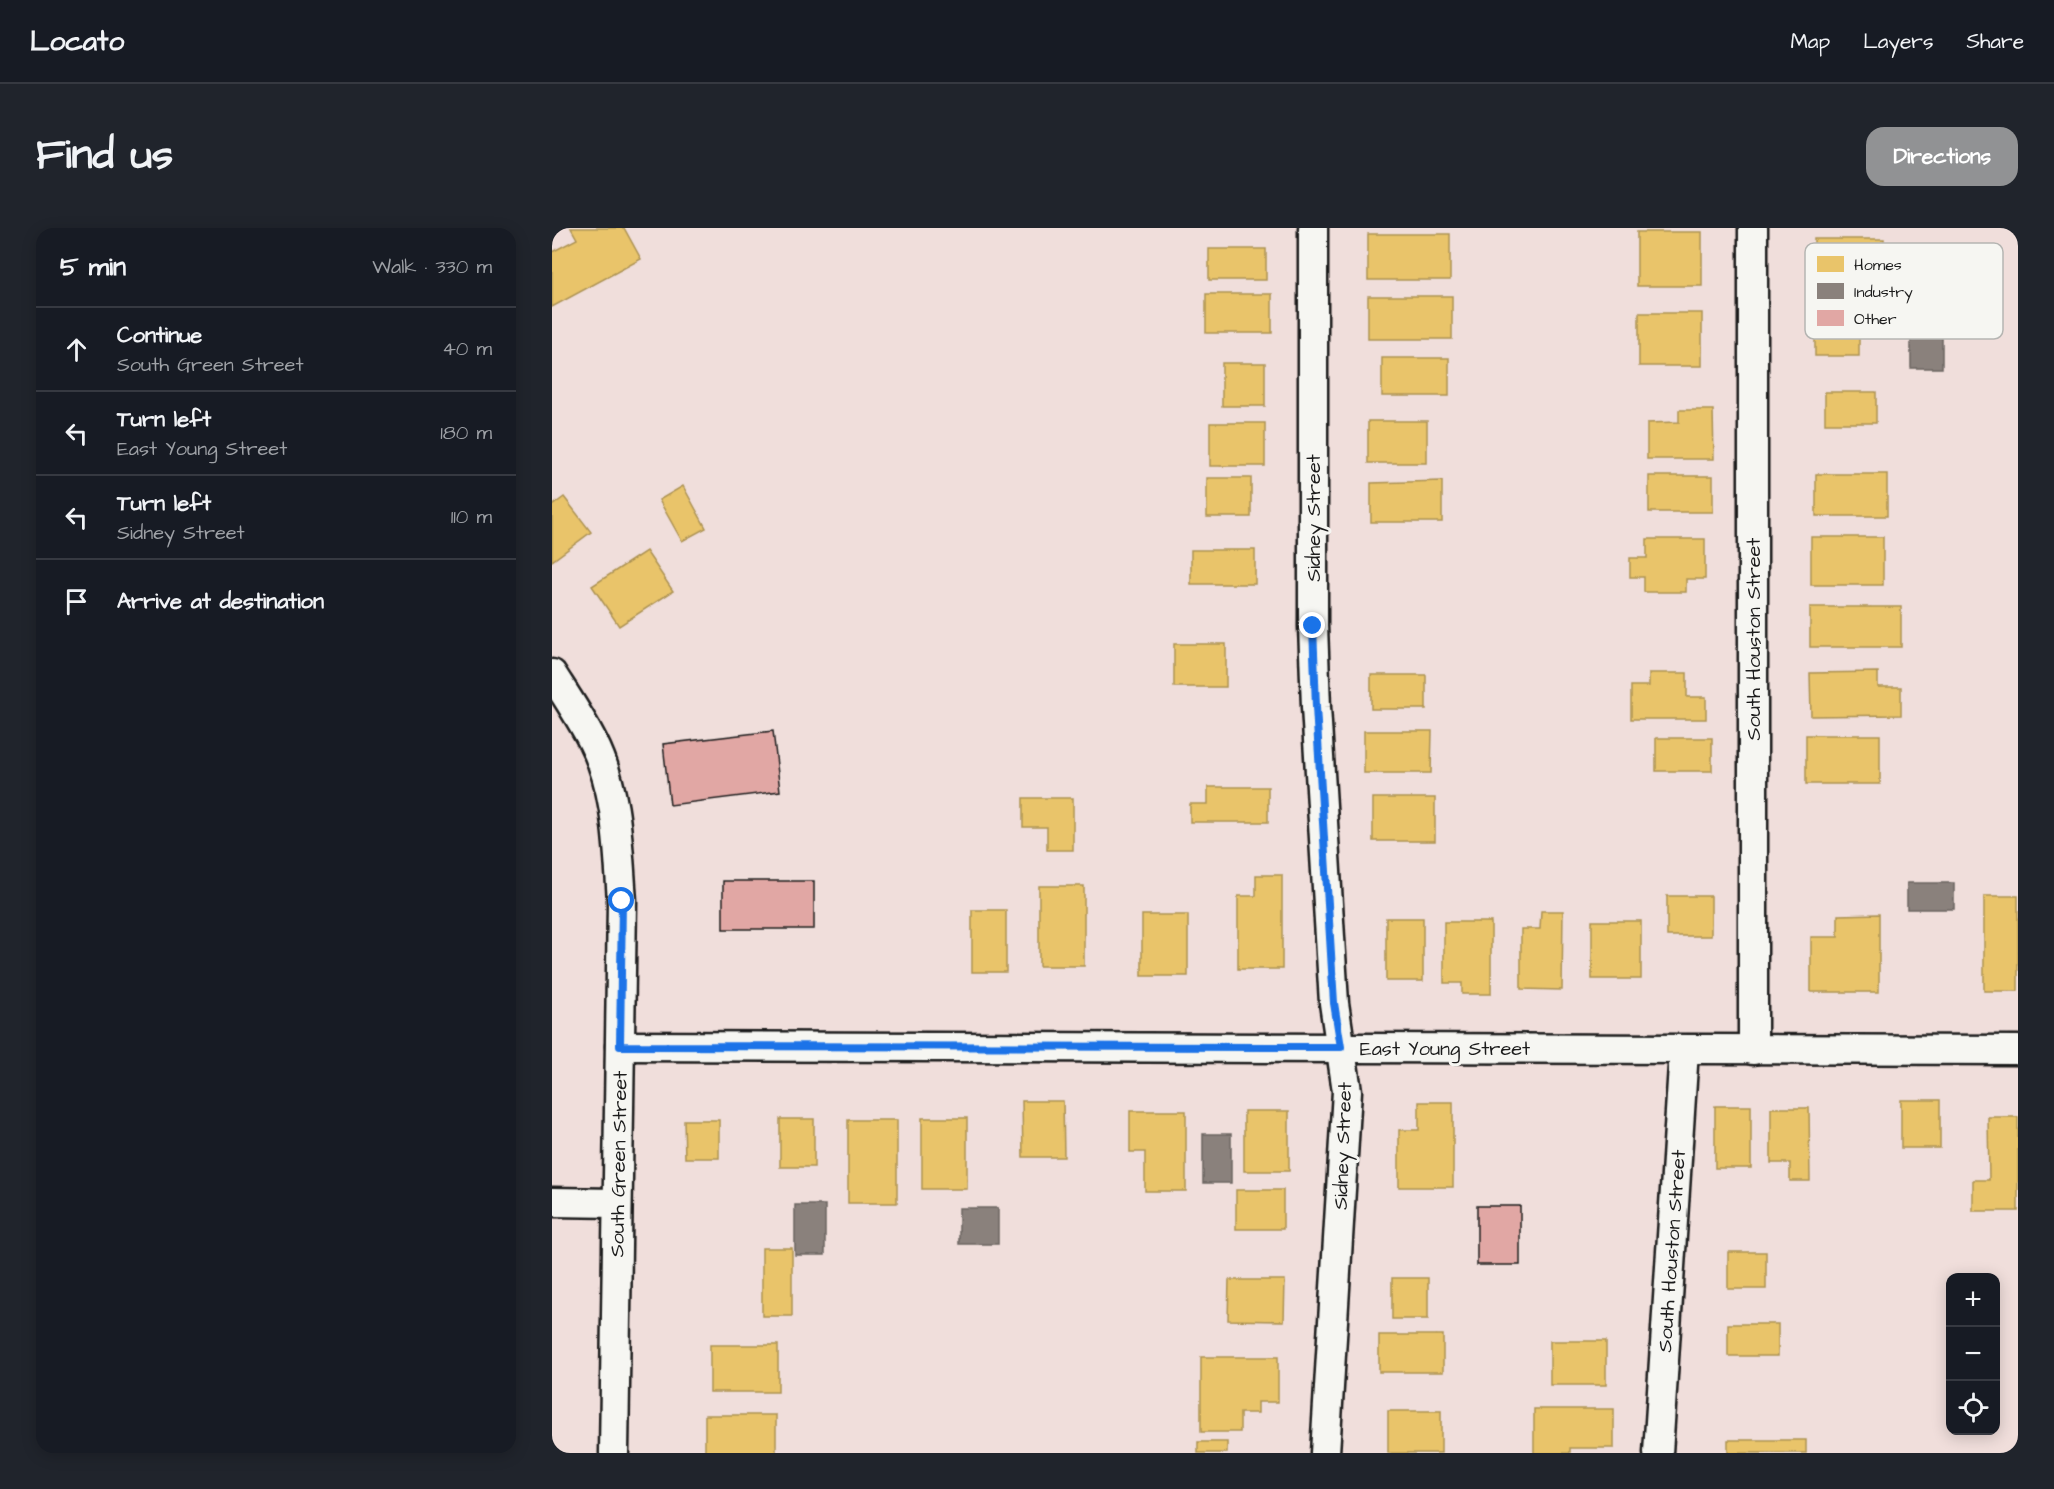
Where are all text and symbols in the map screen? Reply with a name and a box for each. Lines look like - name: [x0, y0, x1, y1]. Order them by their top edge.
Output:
- text: Locato: [30, 22, 124, 61]
- text: Map: [1790, 27, 1830, 56]
- text: Layers: [1863, 27, 1933, 56]
- text: Share: [1966, 27, 2024, 56]
- text: Find us: [36, 127, 173, 185]
- button: Directions: [1866, 127, 2018, 186]
- legend: [1805, 243, 2003, 339]
- text: 5 min: [60, 249, 126, 285]
- text: Walk · 330 m: [372, 253, 492, 281]
- text: Homes: [1854, 254, 1902, 276]
- text: Industry: [1854, 281, 1913, 304]
- text: Other: [1854, 308, 1897, 330]
- text: Continue: [117, 320, 202, 351]
- icon: ahead: [60, 333, 93, 366]
- text: 40 m: [442, 335, 492, 363]
- text: South Green Street: [117, 351, 303, 379]
- text: Turn left: [117, 404, 211, 435]
- icon: left: [60, 417, 93, 450]
- text: 180 m: [440, 419, 492, 447]
- text: East Young Street: [117, 435, 287, 463]
- street label: Sidney Street: [1300, 454, 1329, 582]
- text: Turn left: [117, 488, 211, 519]
- icon: left: [60, 501, 93, 534]
- text: 110 m: [451, 503, 492, 531]
- text: Sidney Street: [117, 519, 245, 547]
- street label: South Houston Street: [1740, 538, 1768, 740]
- icon: arrive: [60, 585, 93, 618]
- text: Arrive at destination: [117, 586, 324, 617]
- route end: [1299, 612, 1325, 638]
- route start: [608, 887, 634, 913]
- street label: East Young Street: [1360, 1035, 1530, 1064]
- street label: South Green Street: [603, 1071, 635, 1257]
- street label: Sidney Street: [1327, 1082, 1360, 1210]
- street label: South Houston Street: [1651, 1149, 1693, 1353]
- map controls: [1946, 1273, 2000, 1435]
- button: +: [1946, 1273, 2000, 1327]
- button: −: [1946, 1327, 2000, 1381]
- button: locate: [1946, 1381, 2000, 1435]

